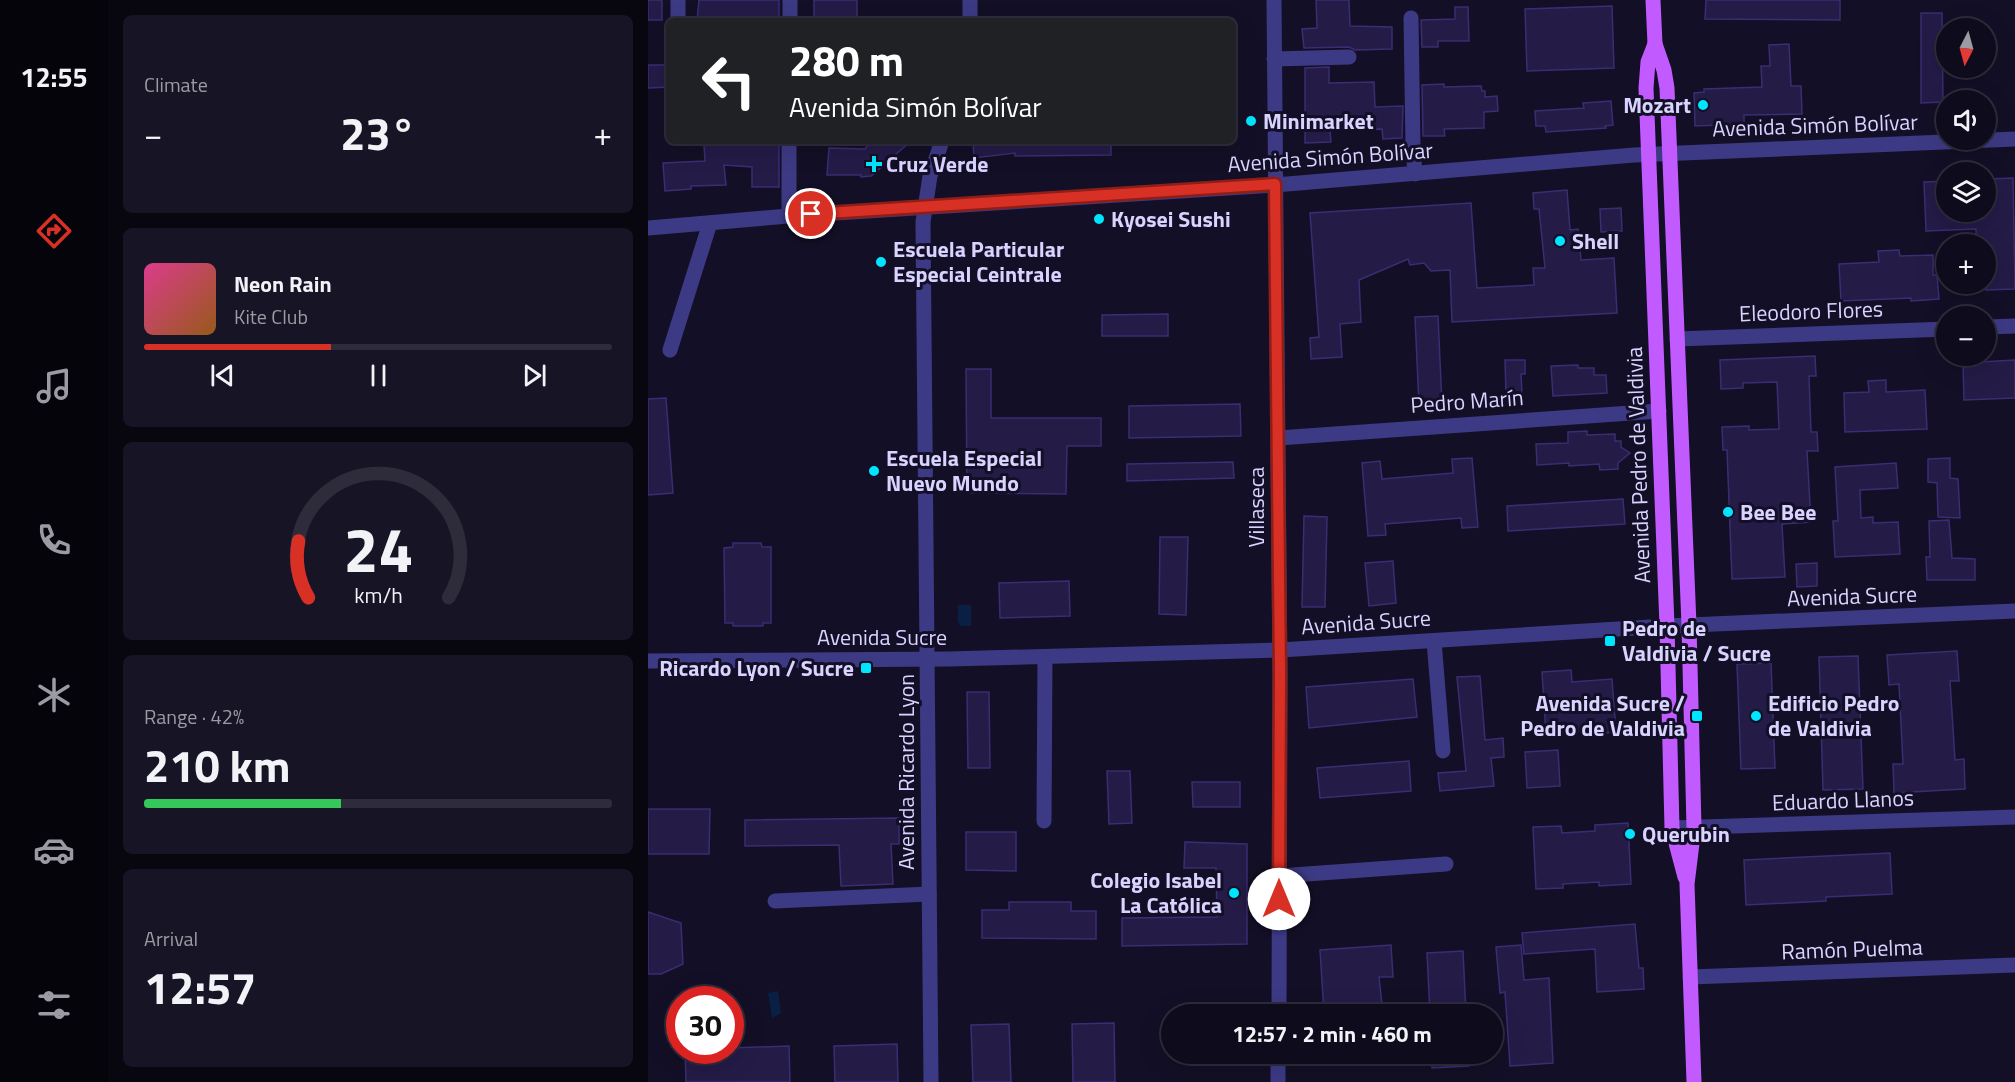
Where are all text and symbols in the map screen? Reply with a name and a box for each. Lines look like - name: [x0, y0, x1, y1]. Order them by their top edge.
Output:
- north arrow: [1936, 18, 1996, 78]
- map controls: [1936, 18, 1996, 366]
- text: 280 m: [789, 28, 904, 92]
- icon: left: [690, 42, 768, 120]
- text: 12:55: [20, 56, 88, 97]
- text: Climate: [144, 69, 208, 100]
- text: Avenida Simón Bolívar: [789, 86, 1042, 127]
- place label: Mozart: [1623, 88, 1691, 122]
- button: sound: [1936, 90, 1996, 150]
- marker: Mozart: [1696, 98, 1710, 112]
- text: 23°: [340, 99, 416, 167]
- place label: Minimarket: [1263, 104, 1374, 138]
- street label: Avenida Simón Bolívar: [1712, 104, 1919, 146]
- text: −: [144, 109, 162, 159]
- text: +: [594, 109, 612, 159]
- marker: Minimarket: [1244, 114, 1258, 128]
- street label: Avenida Simón Bolívar: [1226, 133, 1434, 181]
- place label: Cruz Verde: [886, 147, 988, 181]
- marker: Cruz Verde: [867, 157, 881, 171]
- button: layers: [1936, 162, 1996, 222]
- pin: [785, 188, 836, 239]
- icon: arrive: [794, 197, 827, 230]
- place label: Kyosei Sushi: [1111, 202, 1231, 236]
- icon: directions: [33, 210, 75, 252]
- marker: Kyosei Sushi: [1092, 212, 1106, 226]
- place label: Shell: [1572, 224, 1619, 258]
- place label: Escuela Particular Especial Ceintrale: [893, 232, 1064, 291]
- marker: Shell: [1553, 234, 1567, 248]
- button: +: [1936, 234, 1996, 294]
- marker: Escuela Particular Especial Ceintrale: [874, 255, 888, 269]
- text: Neon Rain: [234, 267, 332, 301]
- street label: Eleodoro Flores: [1738, 291, 1884, 331]
- text: Kite Club: [234, 301, 308, 332]
- button: −: [1936, 306, 1996, 366]
- street label: Avenida Pedro de Valdivia: [1617, 346, 1659, 584]
- icon: previous: [206, 359, 239, 392]
- icon: pause: [362, 359, 395, 392]
- icon: next: [518, 359, 551, 392]
- icon: music: [33, 365, 75, 407]
- street label: Pedro Marín: [1409, 380, 1525, 422]
- place label: Escuela Especial Nuevo Mundo: [886, 441, 1042, 500]
- marker: Escuela Especial Nuevo Mundo: [867, 464, 881, 478]
- street label: Villaseca: [1239, 467, 1273, 547]
- place label: Bee Bee: [1740, 495, 1817, 529]
- text: 24: [343, 501, 413, 596]
- marker: Bee Bee: [1721, 505, 1735, 519]
- icon: phone: [33, 519, 75, 561]
- street label: Avenida Sucre: [1786, 577, 1918, 615]
- text: km/h: [354, 579, 402, 611]
- street label: Avenida Sucre: [1300, 601, 1432, 643]
- place label: Pedro de Valdivia / Sucre: [1622, 611, 1771, 670]
- street label: Avenida Sucre: [817, 620, 947, 654]
- marker: Pedro de Valdivia / Sucre: [1603, 634, 1617, 648]
- place label: Ricardo Lyon / Sucre: [659, 651, 854, 685]
- marker: Ricardo Lyon / Sucre: [859, 661, 873, 675]
- icon: climate: [33, 674, 75, 716]
- street label: Avenida Ricardo Lyon: [889, 674, 923, 870]
- place label: Avenida Sucre / Pedro de Valdivia: [1520, 686, 1685, 745]
- place label: Edificio Pedro de Valdivia: [1768, 686, 1900, 745]
- text: Range · 42%: [144, 701, 244, 732]
- marker: Avenida Sucre / Pedro de Valdivia: [1690, 709, 1704, 723]
- marker: Edificio Pedro de Valdivia: [1749, 709, 1763, 723]
- text: 210 km: [144, 731, 290, 799]
- street label: Eduardo Llanos: [1771, 781, 1915, 819]
- place label: Querubin: [1642, 817, 1730, 851]
- marker: Querubin: [1623, 827, 1637, 841]
- icon: car: [33, 829, 75, 871]
- place label: Colegio Isabel La Católica: [1090, 863, 1222, 922]
- position arrow: [1247, 867, 1311, 931]
- marker: Colegio Isabel La Católica: [1227, 886, 1241, 900]
- text: Arrival: [144, 923, 198, 954]
- street label: Ramón Puelma: [1781, 930, 1923, 968]
- text: 12:57: [144, 953, 256, 1021]
- icon: filters: [33, 984, 75, 1026]
- speed limit sign: 30: [666, 986, 744, 1064]
- text: 12:57 · 2 min · 460 m: [1232, 1017, 1432, 1051]

